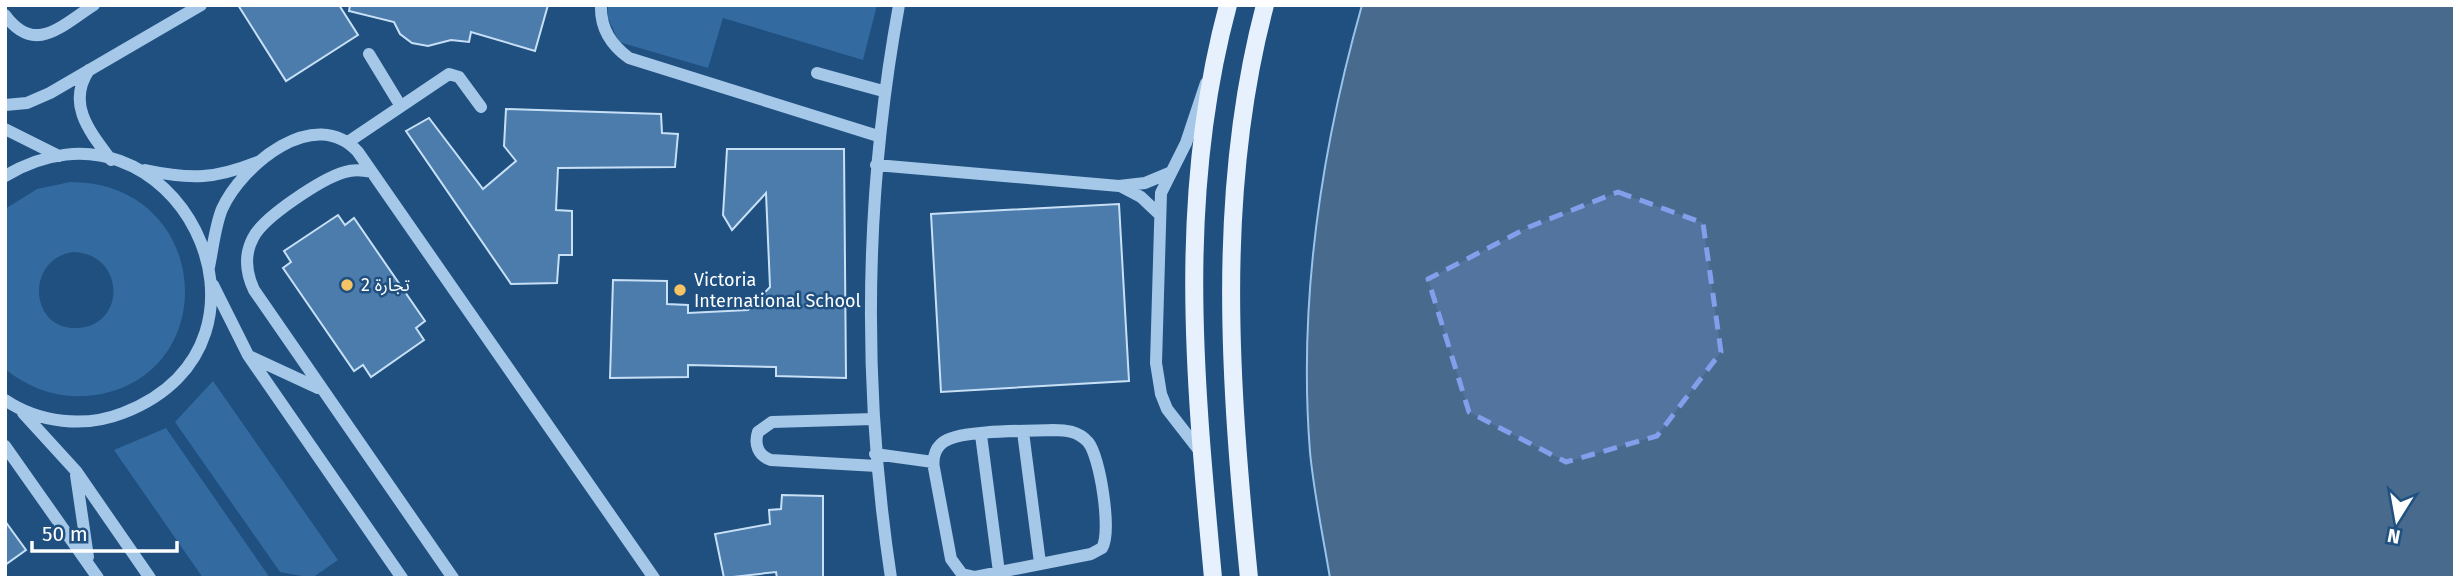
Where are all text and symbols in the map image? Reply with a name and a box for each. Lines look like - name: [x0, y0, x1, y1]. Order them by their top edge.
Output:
- place label: Victoria International School: [694, 269, 861, 312]
- place label: تجارة 2: [361, 274, 410, 296]
- marker: تجارة 2: [339, 277, 355, 293]
- marker: Victoria International School: [672, 282, 688, 298]
- north arrow: [2362, 485, 2432, 555]
- scale bar: [32, 510, 177, 554]
- text: 50 m: [42, 521, 88, 547]
- text: N: [2385, 524, 2402, 549]

